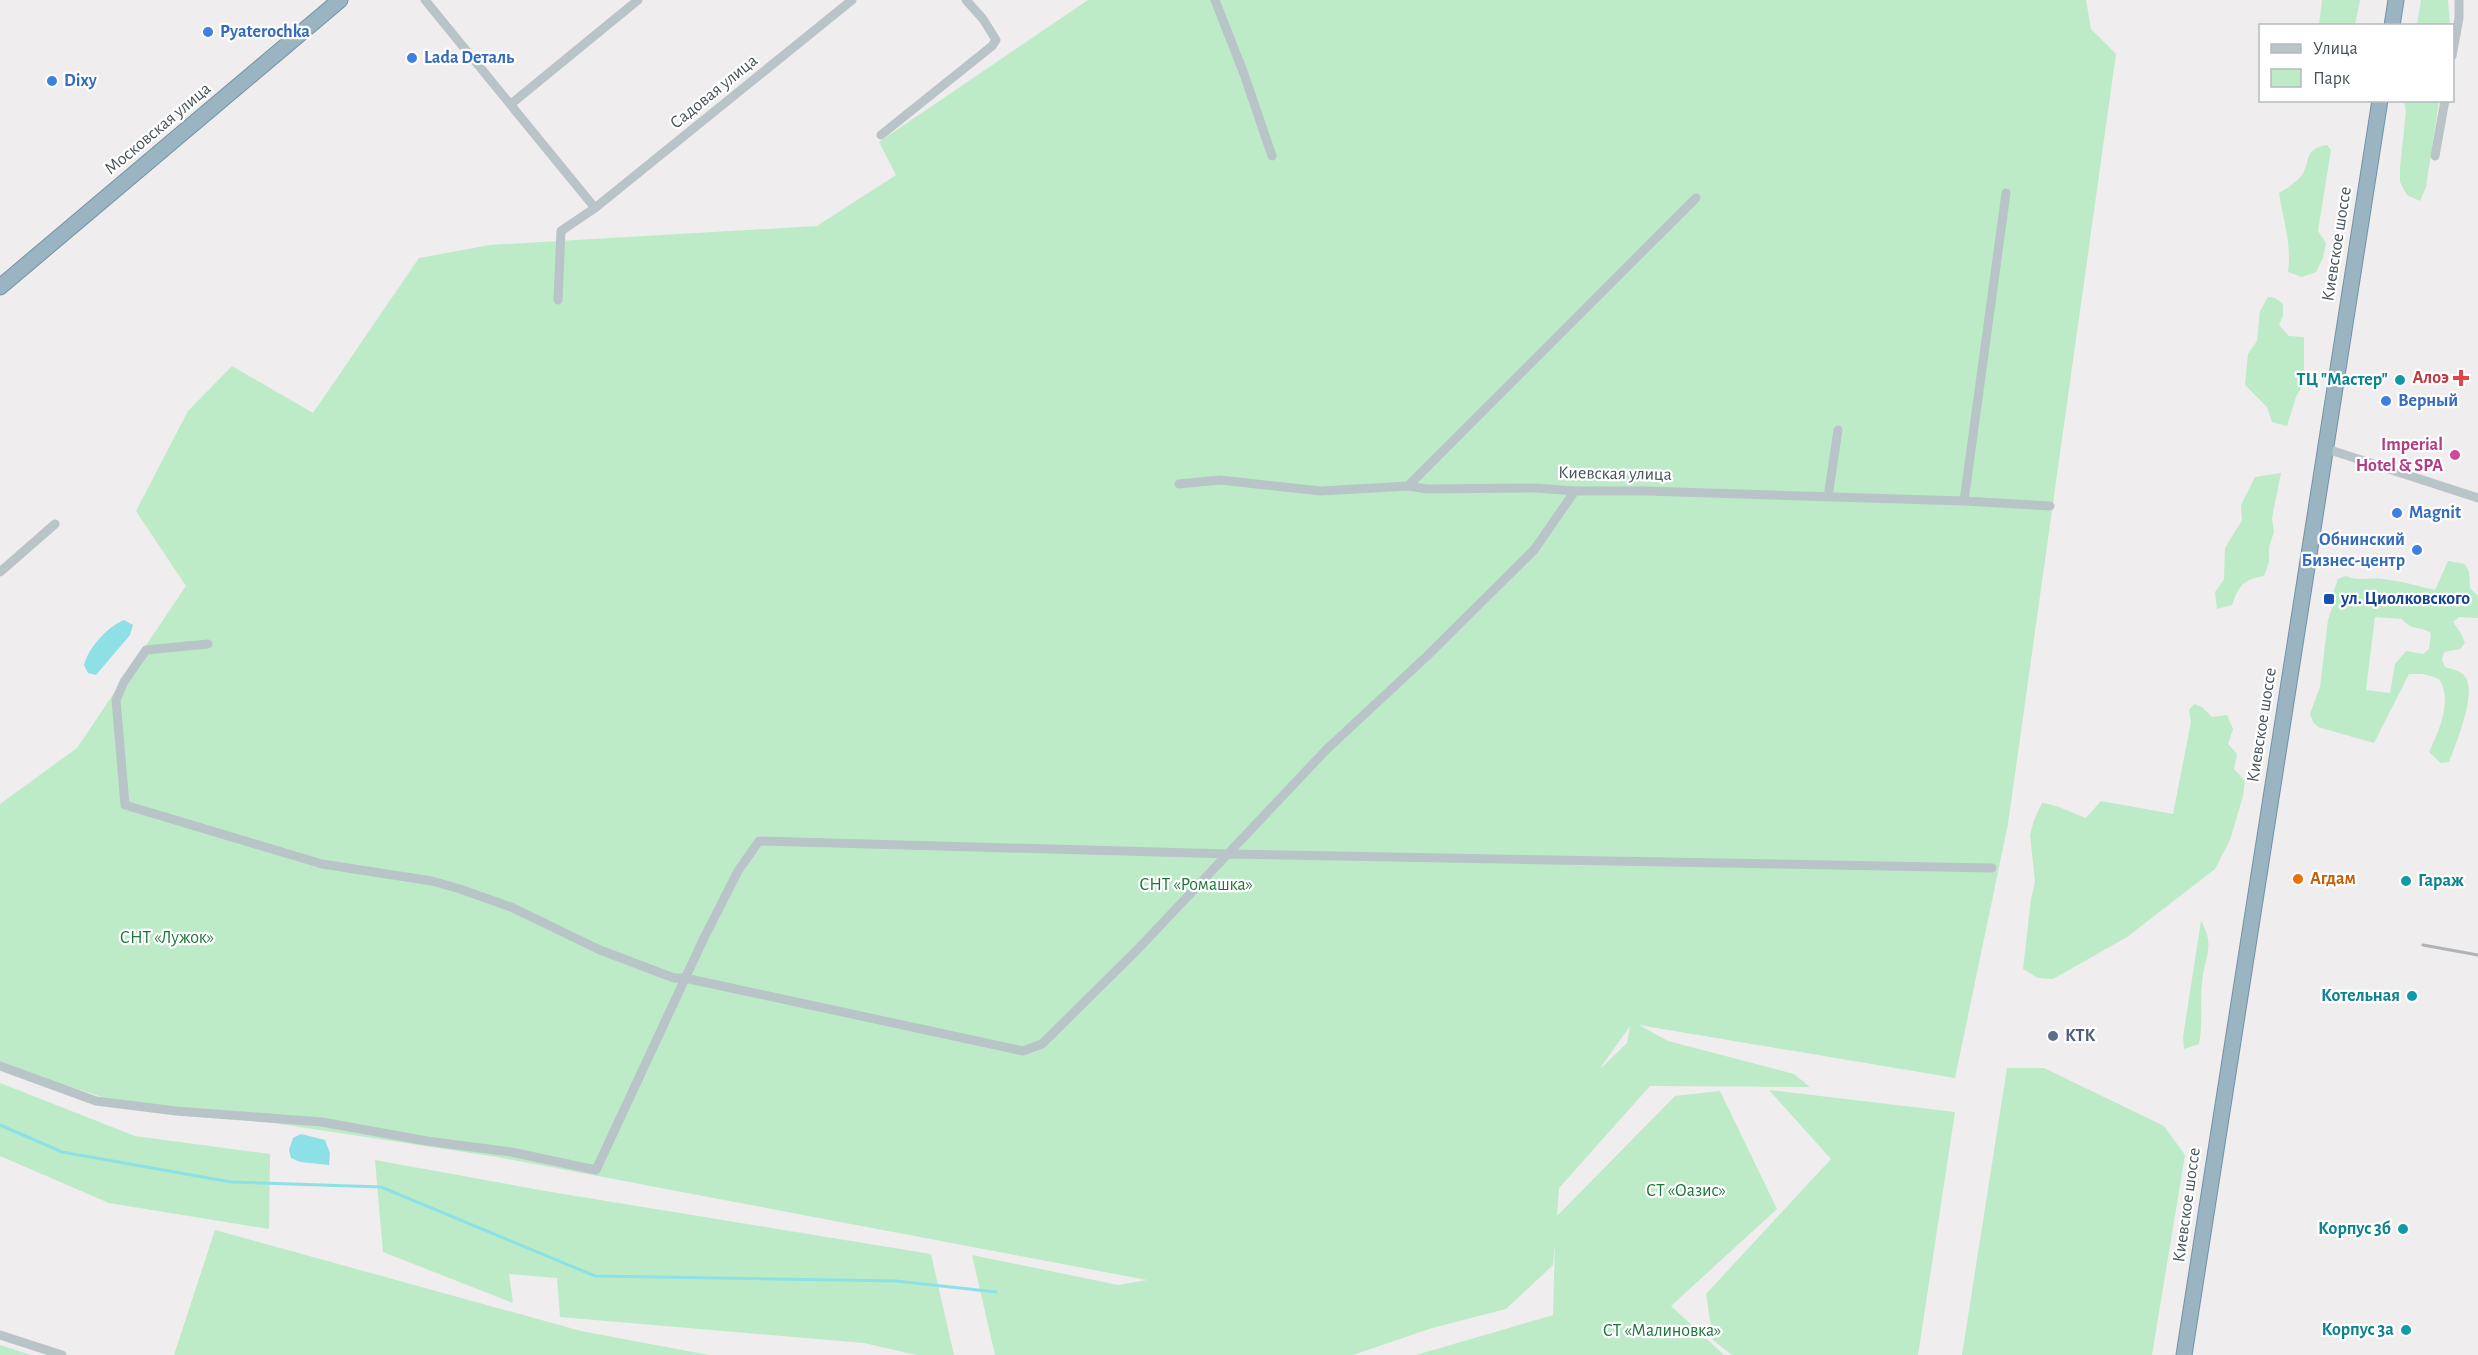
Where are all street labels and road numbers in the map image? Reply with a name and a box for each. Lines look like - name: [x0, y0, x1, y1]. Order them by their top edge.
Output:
- street label: Садовая улица: [667, 51, 761, 133]
- street label: Московская улица: [102, 80, 214, 178]
- street label: Киевское шоссе: [2319, 185, 2355, 303]
- street label: Киевская улица: [1558, 464, 1672, 484]
- street label: Киевское шоссе: [2244, 666, 2280, 784]
- street label: Киевское шоссе: [2170, 1146, 2204, 1264]

